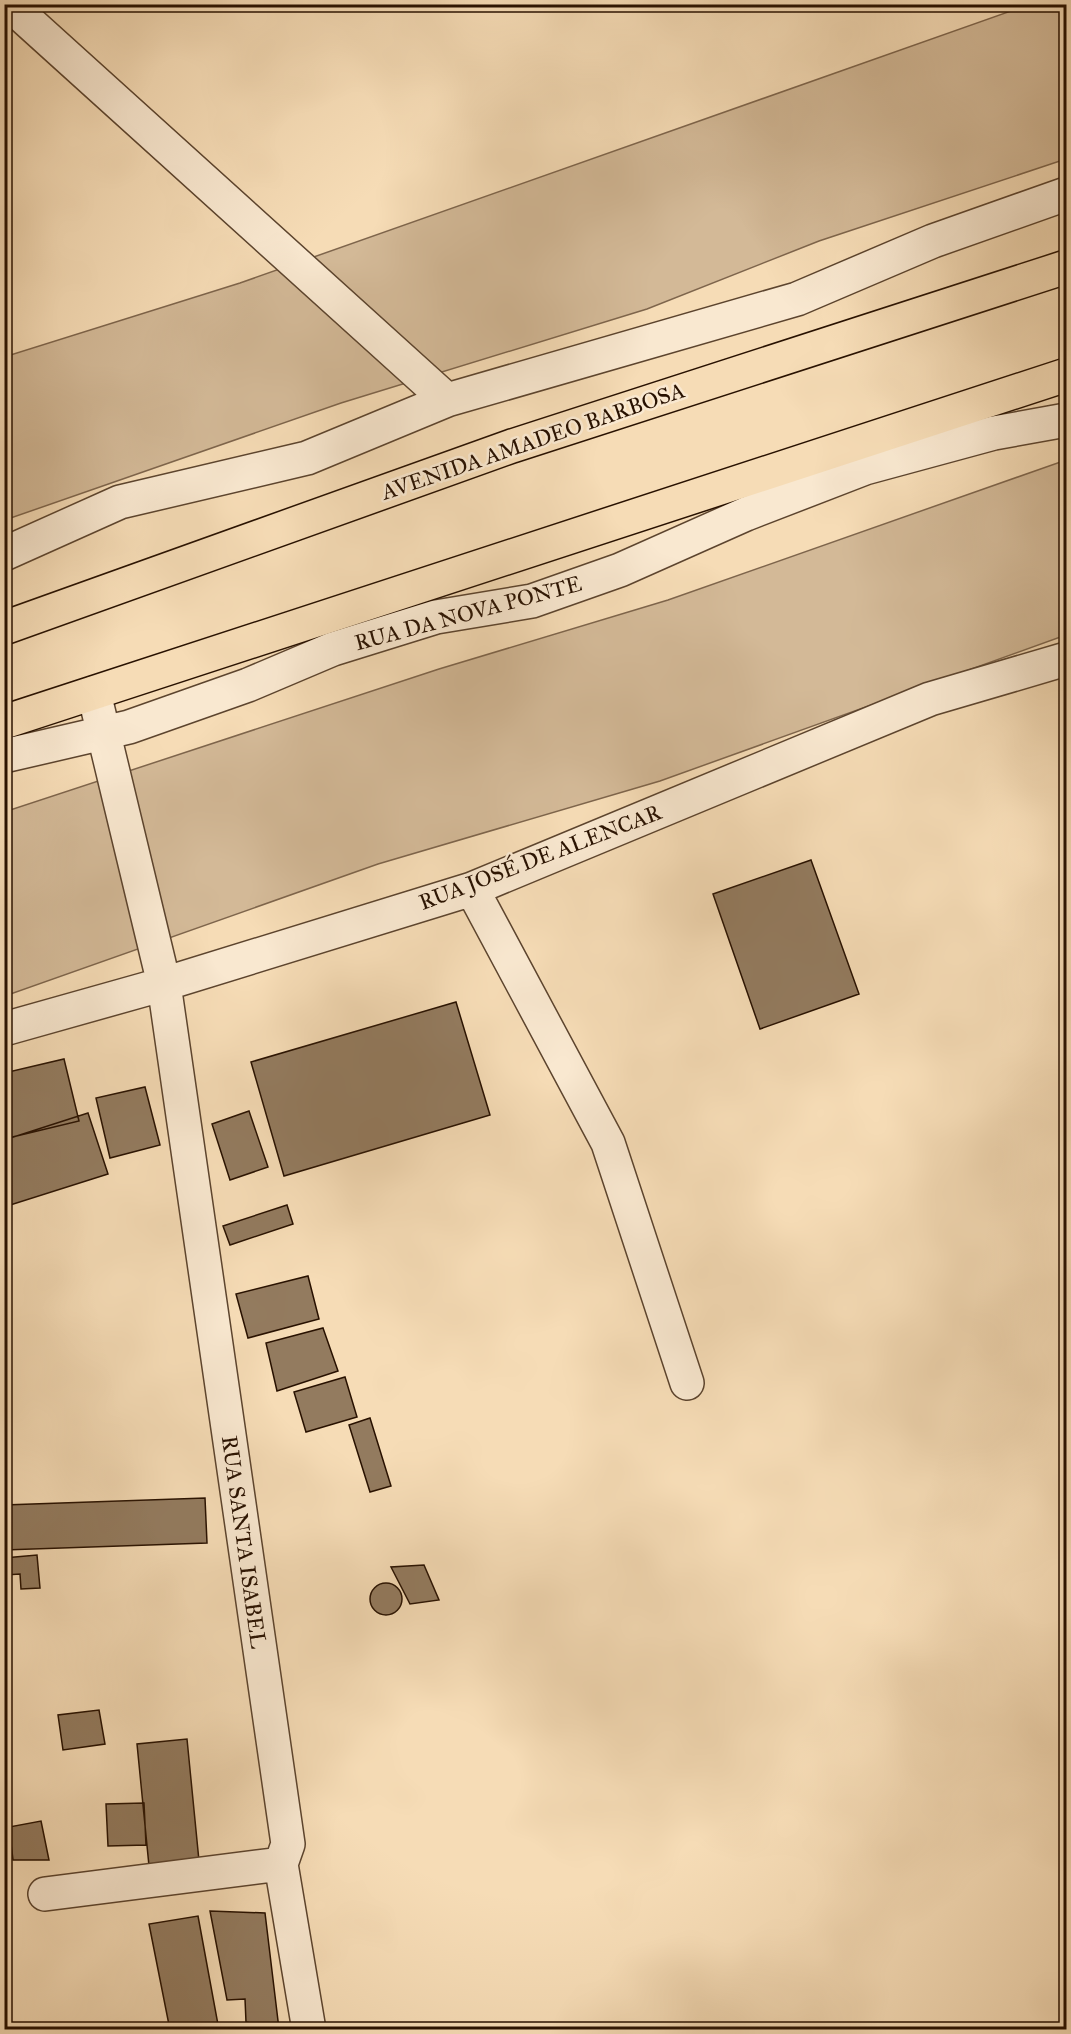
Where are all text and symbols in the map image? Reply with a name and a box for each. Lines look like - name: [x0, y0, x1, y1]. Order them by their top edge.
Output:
- street label: AVENIDA AMADEO BARBOSA: [377, 376, 688, 506]
- street label: RUA DA NOVA PONTE: [351, 570, 585, 656]
- street label: RUA JOSÉ DE ALENCAR: [415, 798, 666, 916]
- street label: RUA SANTA ISABEL: [216, 1434, 272, 1650]

